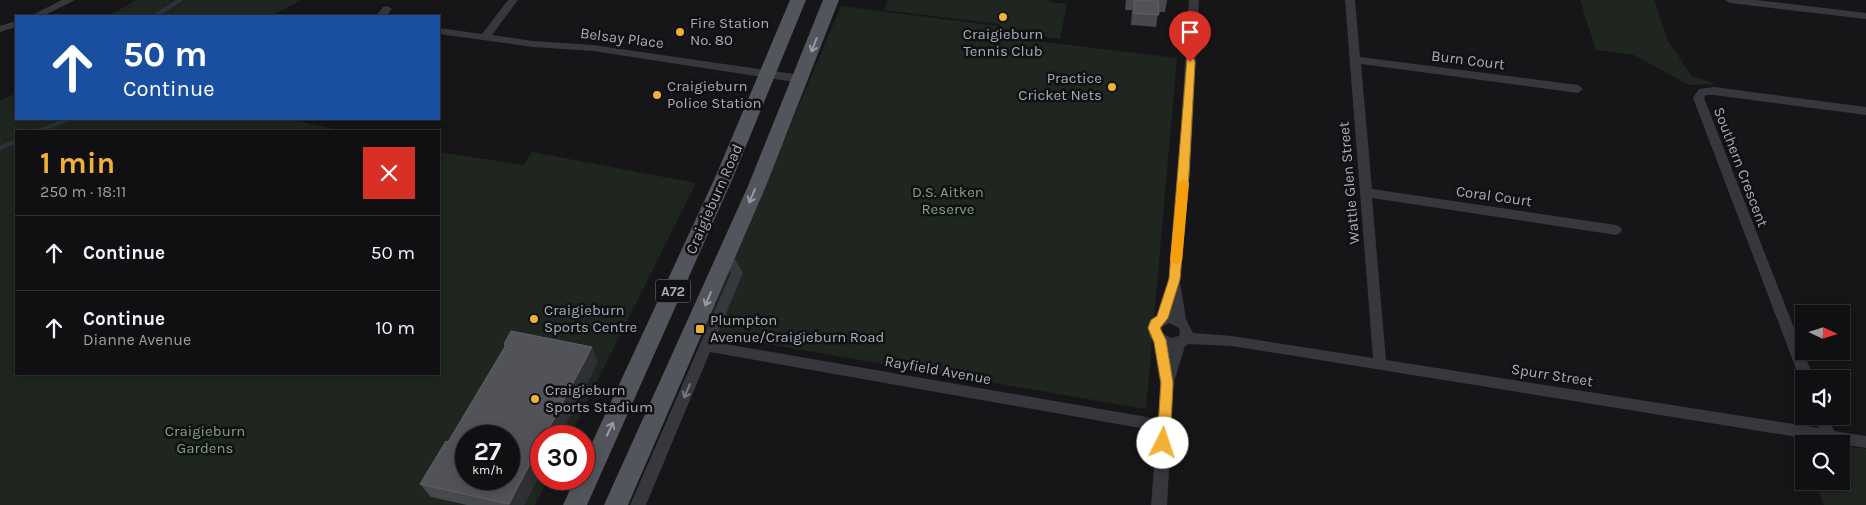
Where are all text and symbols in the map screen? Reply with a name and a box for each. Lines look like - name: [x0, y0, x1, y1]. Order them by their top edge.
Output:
- marker: Craigieburn Tennis Club: [997, 11, 1009, 23]
- pin: [1169, 11, 1211, 62]
- place label: Fire Station No. 80: [690, 14, 769, 49]
- icon: arrive: [1176, 18, 1204, 46]
- street label: Belsay Place: [579, 24, 665, 52]
- place label: Craigieburn Tennis Club: [963, 25, 1043, 60]
- marker: Fire Station No. 80: [674, 26, 686, 38]
- text: 50 m: [123, 34, 208, 75]
- icon: ahead: [40, 35, 105, 100]
- one-way arrow: [809, 37, 818, 53]
- street label: Burn Court: [1430, 47, 1506, 73]
- place label: Practice Cricket Nets: [1018, 69, 1102, 104]
- text: Continue: [123, 76, 215, 102]
- place label: Craigieburn Police Station: [667, 77, 762, 112]
- marker: Practice Cricket Nets: [1106, 81, 1118, 93]
- marker: Craigieburn Police Station: [651, 89, 663, 101]
- street label: Southern Crescent: [1710, 104, 1772, 230]
- street label: Wattle Glen Street: [1335, 120, 1363, 245]
- street label: Craigieburn Road: [682, 141, 746, 257]
- text: 1 min: [40, 145, 115, 181]
- button: close: [363, 147, 415, 199]
- text: 250 m · 18:11: [40, 182, 126, 201]
- street label: Coral Court: [1455, 182, 1533, 210]
- park label: D.S. Aitken Reserve: [912, 183, 984, 218]
- one-way arrow: [747, 188, 757, 203]
- icon: ahead: [40, 239, 68, 267]
- text: Continue: [83, 242, 165, 264]
- text: 50 m: [371, 242, 415, 264]
- road number: A72: [656, 280, 690, 302]
- one-way arrow: [702, 291, 712, 306]
- place label: Craigieburn Sports Centre: [544, 301, 637, 336]
- north arrow: [1795, 305, 1850, 360]
- map controls: [1795, 305, 1850, 490]
- text: Continue: [83, 308, 165, 330]
- place label: Plumpton Avenue/Craigieburn Road: [710, 311, 884, 346]
- marker: Craigieburn Sports Centre: [528, 313, 540, 325]
- icon: ahead: [40, 314, 68, 342]
- text: 10 m: [375, 317, 415, 339]
- marker: Plumpton Avenue/Craigieburn Road: [694, 323, 706, 335]
- text: Dianne Avenue: [83, 330, 191, 349]
- street label: Rayfield Avenue: [883, 352, 993, 388]
- street label: Spurr Street: [1510, 360, 1595, 390]
- button: sound: [1795, 370, 1850, 425]
- place label: Craigieburn Sports Stadium: [545, 381, 653, 416]
- one-way arrow: [682, 383, 692, 398]
- marker: Craigieburn Sports Stadium: [529, 393, 541, 405]
- position arrow: [1136, 416, 1188, 468]
- park label: Craigieburn Gardens: [165, 422, 245, 457]
- one-way arrow: [605, 422, 615, 437]
- speed limit sign: 30: [530, 425, 595, 490]
- button: search: [1795, 435, 1850, 490]
- text: 27: [474, 437, 501, 466]
- text: km/h: [472, 463, 503, 477]

